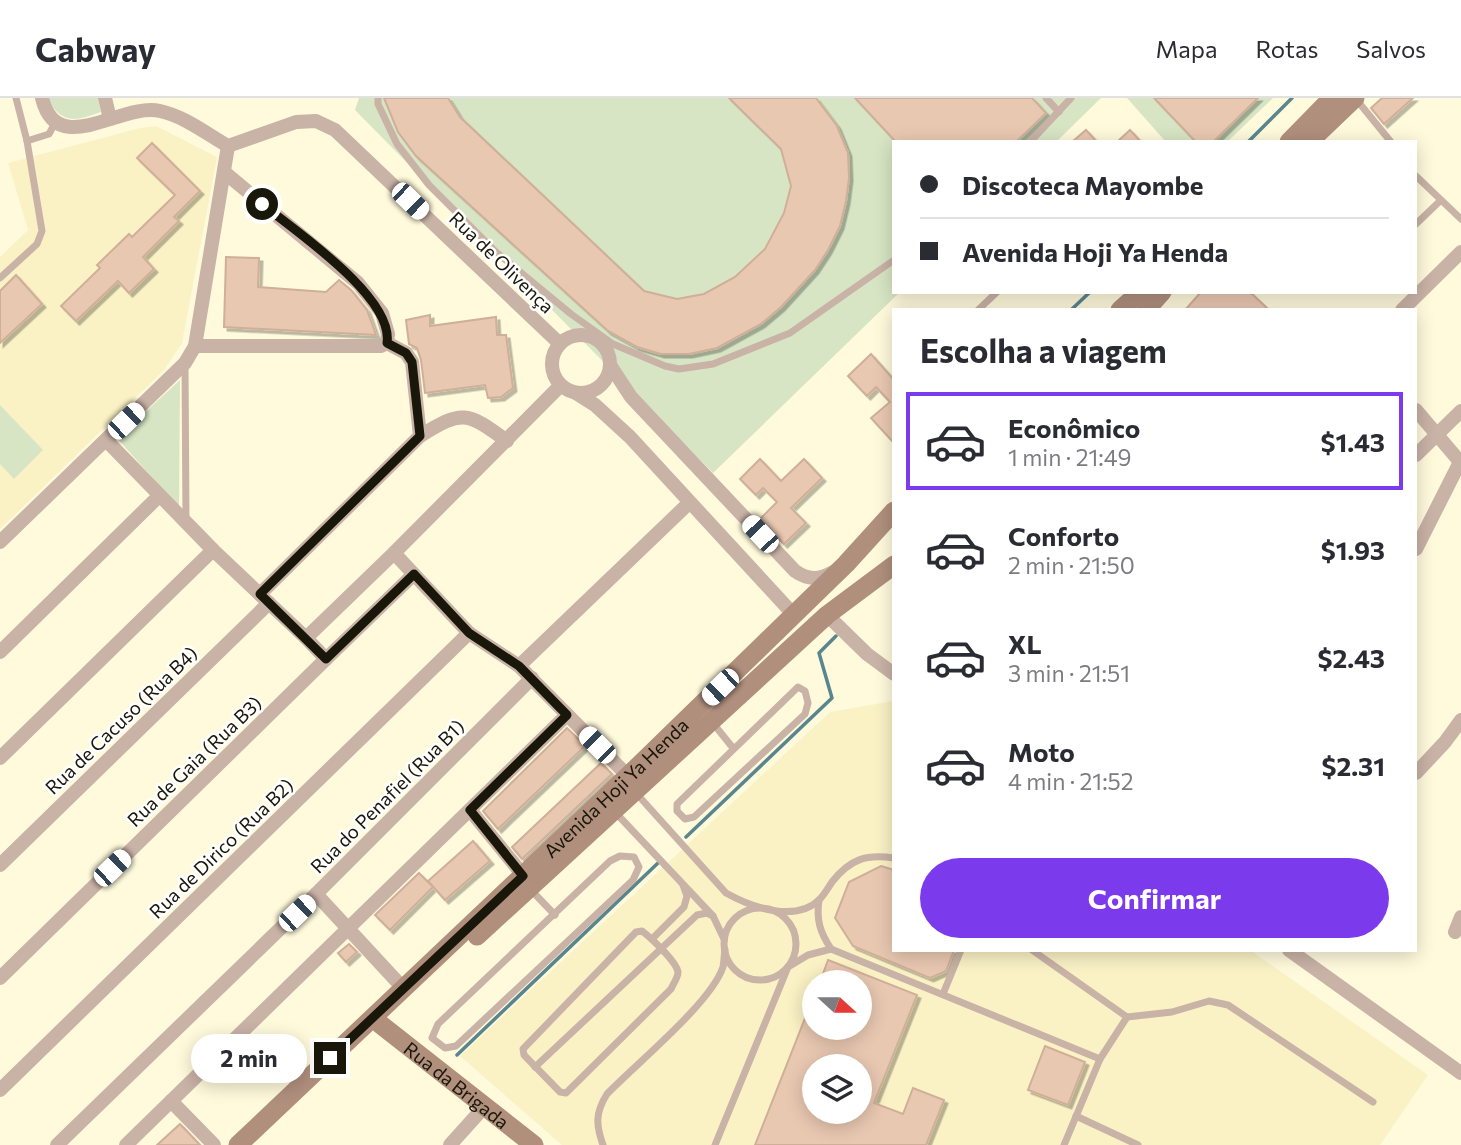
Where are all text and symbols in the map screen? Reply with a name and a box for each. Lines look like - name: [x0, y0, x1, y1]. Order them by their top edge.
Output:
- text: Cabway: [35, 28, 156, 69]
- text: Mapa: [1156, 34, 1218, 63]
- text: Rotas: [1256, 34, 1318, 63]
- text: Salvos: [1356, 34, 1426, 63]
- text: Discoteca Mayombe: [962, 169, 1203, 200]
- car: [388, 179, 433, 223]
- route start: [246, 188, 278, 220]
- street label: Rua de Olivença: [445, 206, 559, 318]
- text: Avenida Hoji Ya Henda: [962, 236, 1228, 267]
- text: Escolha a viagem: [920, 330, 1167, 370]
- car: [104, 399, 149, 443]
- icon: car: [924, 410, 987, 473]
- text: Econômico: [1008, 412, 1140, 443]
- text: $1.43: [1321, 426, 1385, 457]
- text: 1 min · 21:49: [1008, 443, 1131, 471]
- car: [738, 511, 783, 557]
- icon: car: [924, 518, 987, 581]
- text: Conforto: [1008, 520, 1119, 551]
- text: $1.93: [1321, 534, 1385, 565]
- text: 2 min · 21:50: [1008, 551, 1135, 579]
- icon: car: [924, 626, 987, 689]
- text: XL: [1008, 628, 1042, 659]
- street label: Rua de Cacuso (Rua B4): [40, 641, 202, 799]
- text: $2.43: [1317, 642, 1385, 673]
- text: 3 min · 21:51: [1008, 659, 1130, 687]
- car: [698, 665, 743, 709]
- street label: Rua de Gaia (Rua B3): [122, 691, 266, 831]
- street label: Avenida Hoji Ya Henda: [538, 713, 692, 862]
- street label: Rua do Penafiel (Rua B1): [305, 714, 469, 878]
- car: [575, 723, 620, 767]
- icon: car: [924, 734, 987, 797]
- text: Moto: [1008, 736, 1075, 767]
- text: $2.31: [1321, 750, 1385, 781]
- text: 4 min · 21:52: [1008, 767, 1134, 795]
- street label: Rua de Dirico (Rua B2): [144, 773, 298, 923]
- car: [90, 846, 135, 890]
- button: Confirmar: [920, 858, 1389, 938]
- car: [275, 891, 320, 935]
- north arrow: [802, 970, 872, 1040]
- map controls: [802, 970, 872, 1124]
- callout: 2 min: [190, 1034, 306, 1082]
- street label: Rua da Brigada: [400, 1036, 514, 1133]
- route end: [314, 1042, 346, 1074]
- text: 2 min: [220, 1044, 278, 1072]
- button: layers: [802, 1054, 872, 1124]

